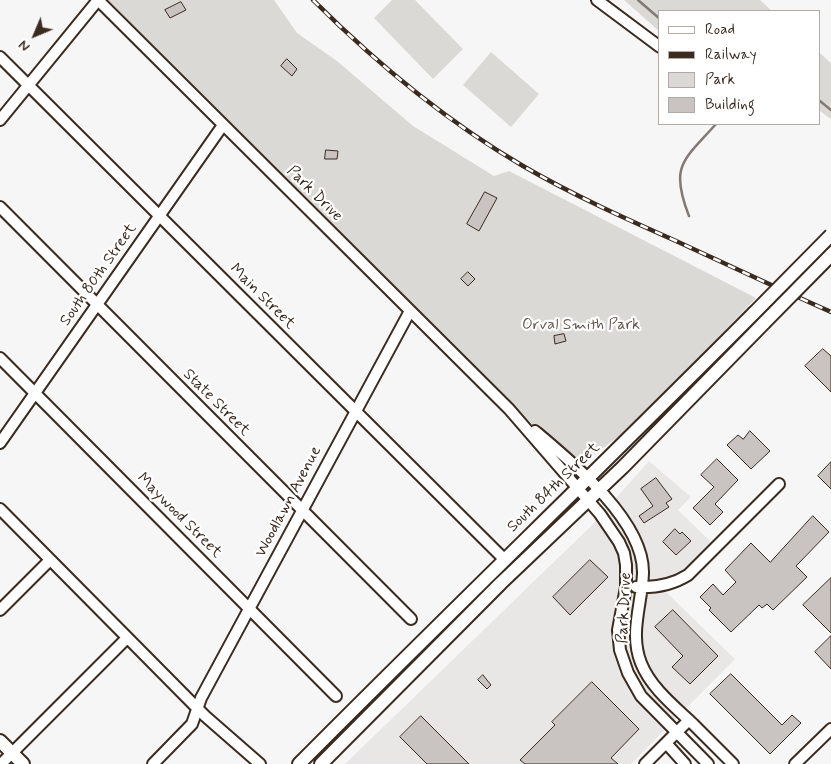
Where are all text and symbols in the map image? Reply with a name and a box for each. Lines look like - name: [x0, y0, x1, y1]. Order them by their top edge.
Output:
- north arrow: [10, 10, 60, 60]
- legend: [658, 10, 821, 125]
- text: Road: [705, 20, 735, 40]
- text: N: [15, 36, 34, 55]
- text: Railway: [705, 45, 757, 65]
- text: Park: [705, 70, 735, 90]
- text: Building: [705, 95, 755, 115]
- street label: Park Drive: [282, 162, 346, 226]
- street label: South 80th Street: [56, 220, 142, 330]
- street label: Main Street: [225, 260, 299, 334]
- park label: Orval Smith Park: [522, 316, 640, 336]
- street label: State Street: [178, 365, 254, 441]
- street label: South 84th Street: [504, 439, 604, 537]
- street label: Woodlawn Avenue: [252, 443, 326, 561]
- street label: Maywood Street: [132, 469, 226, 563]
- street label: Park Drive: [614, 572, 636, 644]

